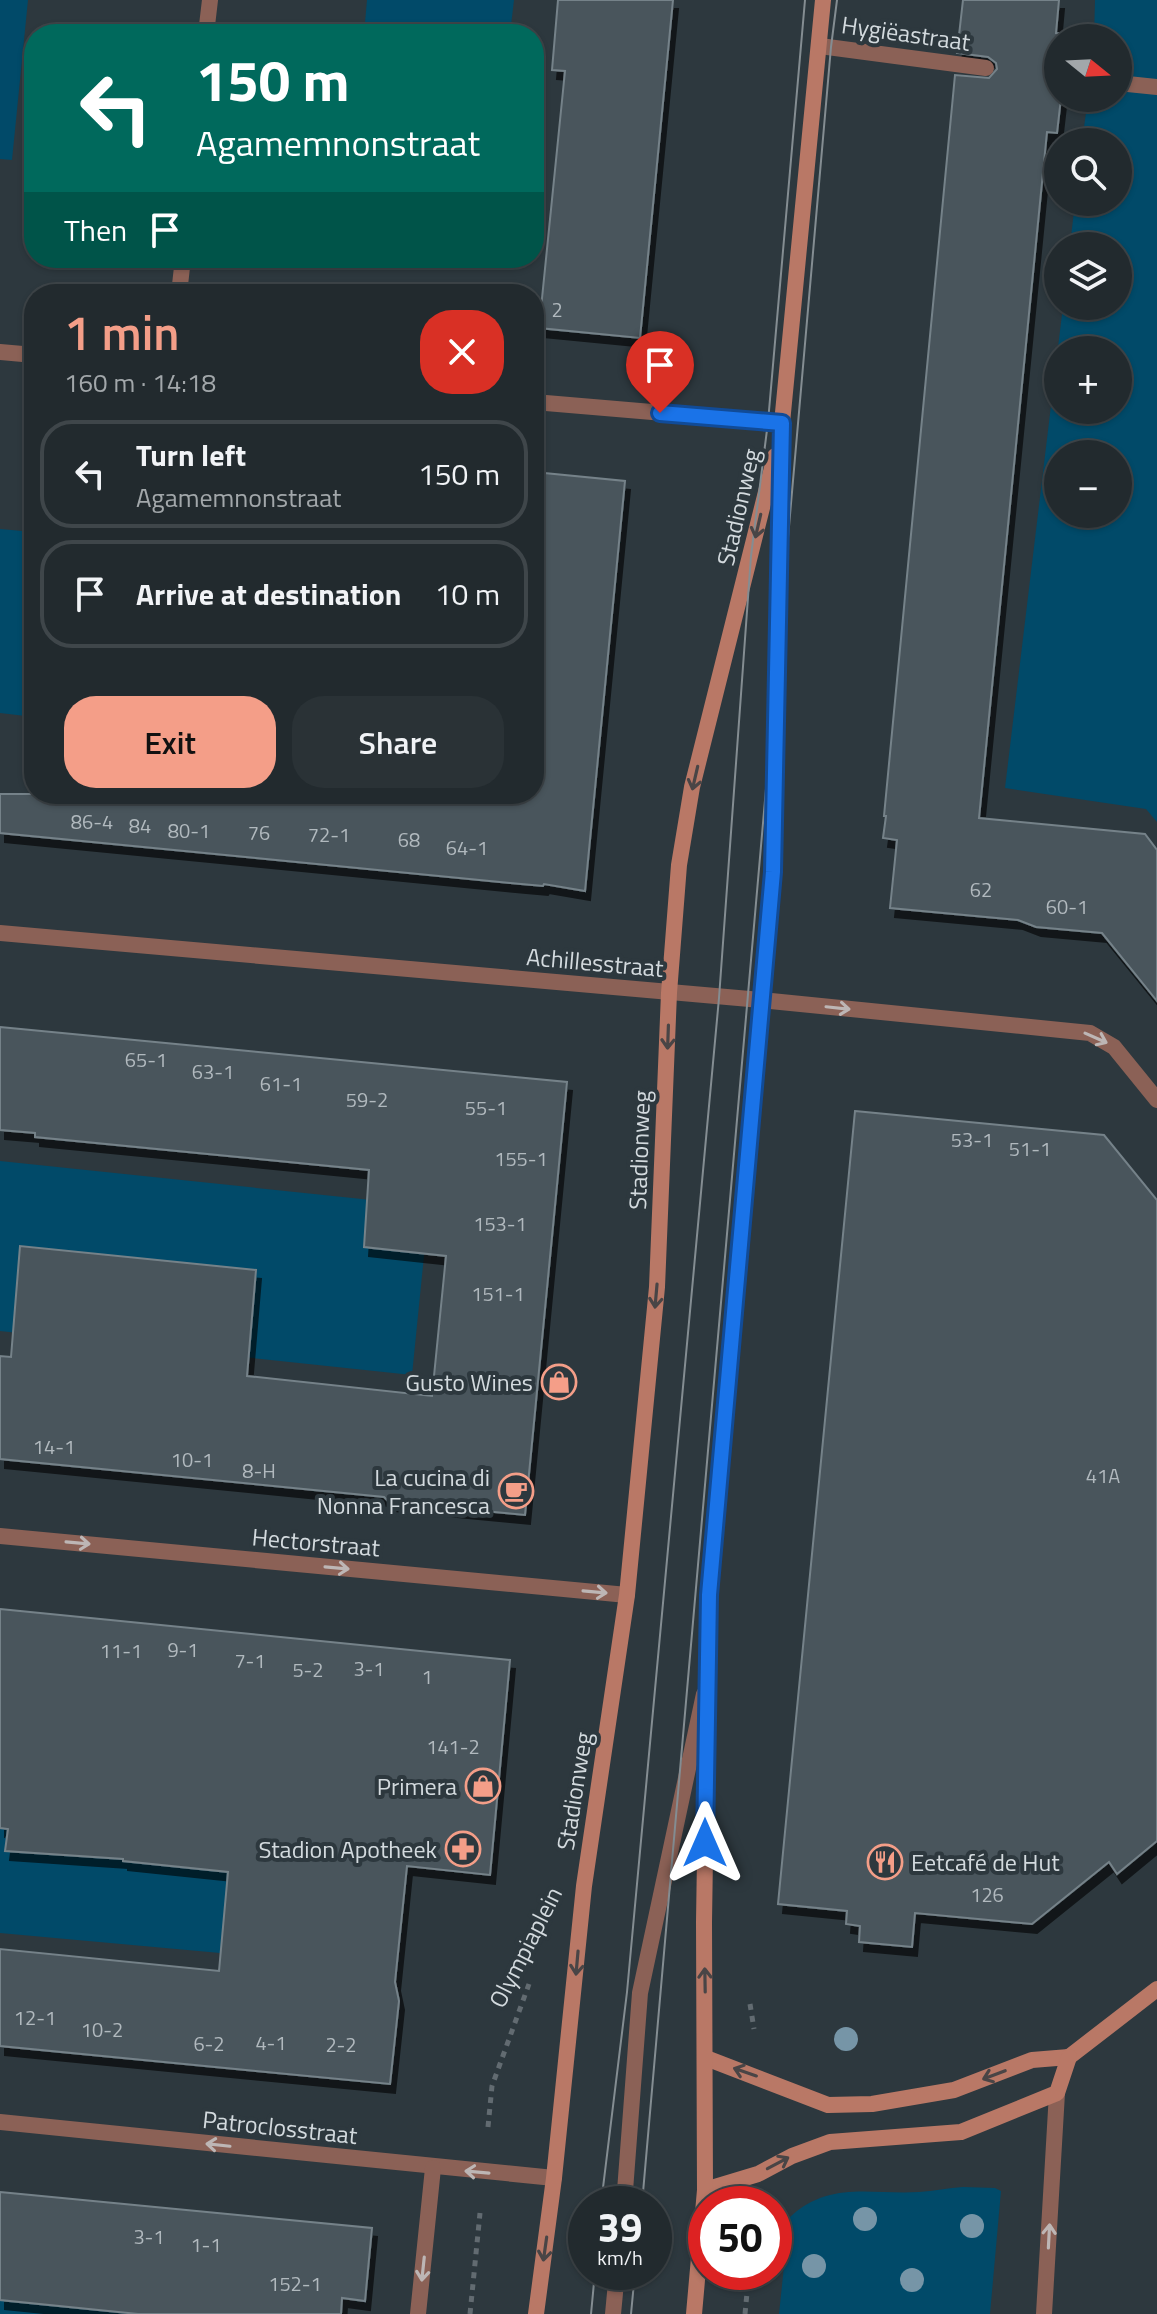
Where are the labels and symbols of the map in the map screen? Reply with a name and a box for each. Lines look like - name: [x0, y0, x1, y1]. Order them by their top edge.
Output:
- street label: Hygiëastraat: [839, 6, 973, 60]
- north arrow: [1044, 24, 1132, 112]
- house number: 2: [551, 294, 563, 325]
- pin: [626, 331, 694, 413]
- street label: Stadionweg: [707, 445, 769, 569]
- one-way arrow: [750, 513, 765, 539]
- one-way arrow: [686, 765, 701, 791]
- house number: 86-4: [71, 806, 113, 837]
- house number: 84: [129, 810, 151, 841]
- house number: 80-1: [168, 815, 210, 846]
- house number: 76: [248, 817, 270, 848]
- house number: 72-1: [308, 819, 350, 850]
- house number: 68: [398, 824, 420, 855]
- house number: 64-1: [446, 832, 488, 863]
- house number: 62: [970, 874, 992, 905]
- house number: 60-1: [1046, 891, 1088, 922]
- street label: Achillesstraat: [525, 938, 666, 986]
- one-way arrow: [825, 1000, 851, 1015]
- one-way arrow: [660, 1023, 675, 1050]
- one-way arrow: [1083, 1031, 1107, 1046]
- house number: 65-1: [125, 1044, 167, 1075]
- house number: 63-1: [192, 1056, 234, 1087]
- house number: 61-1: [260, 1068, 302, 1099]
- house number: 59-2: [346, 1084, 388, 1115]
- street label: Stadionweg: [619, 1090, 659, 1210]
- house number: 55-1: [465, 1092, 507, 1123]
- house number: 53-1: [951, 1124, 993, 1155]
- house number: 51-1: [1009, 1133, 1051, 1164]
- house number: 155-1: [494, 1143, 548, 1174]
- house number: 153-1: [473, 1208, 527, 1239]
- house number: 151-1: [471, 1278, 525, 1309]
- one-way arrow: [648, 1282, 663, 1309]
- shop icon: Gusto Wines: [540, 1363, 578, 1401]
- place label: Gusto Wines: [405, 1364, 533, 1400]
- house number: 14-1: [33, 1431, 75, 1462]
- house number: 10-1: [171, 1444, 213, 1475]
- house number: 8-H: [242, 1455, 276, 1486]
- place label: La cucina di Nonna Francesca: [317, 1459, 490, 1523]
- house number: 41A: [1086, 1460, 1120, 1491]
- cafe icon: La cucina di Nonna Francesca: [497, 1472, 535, 1510]
- street label: Hectorstraat: [250, 1518, 382, 1566]
- one-way arrow: [64, 1536, 91, 1551]
- one-way arrow: [323, 1560, 349, 1575]
- one-way arrow: [581, 1585, 608, 1600]
- house number: 9-1: [167, 1634, 199, 1665]
- house number: 11-1: [100, 1635, 142, 1666]
- house number: 7-1: [234, 1645, 266, 1676]
- house number: 3-1: [353, 1653, 385, 1684]
- house number: 5-2: [292, 1654, 324, 1685]
- house number: 1: [421, 1661, 433, 1692]
- street label: Stadionweg: [547, 1729, 601, 1853]
- house number: 141-2: [426, 1731, 480, 1762]
- shop icon: Primera: [464, 1767, 502, 1805]
- place label: Primera: [377, 1768, 457, 1804]
- position arrow: [663, 1801, 747, 1885]
- pharmacy icon: Stadion Apotheek: [444, 1830, 482, 1868]
- place label: Stadion Apotheek: [258, 1831, 438, 1867]
- restaurant icon: Eetcafé de Hut: [866, 1843, 904, 1881]
- place label: Eetcafé de Hut: [911, 1844, 1060, 1880]
- house number: 126: [970, 1879, 1004, 1910]
- street label: Olympiaplein: [479, 1880, 571, 2014]
- one-way arrow: [569, 1949, 584, 1976]
- one-way arrow: [698, 1967, 713, 1994]
- house number: 12-1: [14, 2002, 56, 2033]
- house number: 10-2: [81, 2014, 123, 2045]
- house number: 4-1: [255, 2027, 287, 2058]
- house number: 6-2: [193, 2028, 225, 2059]
- house number: 2-2: [325, 2029, 357, 2060]
- one-way arrow: [732, 2063, 757, 2078]
- one-way arrow: [982, 2068, 1007, 2083]
- street label: Patroclosstraat: [201, 2101, 360, 2153]
- one-way arrow: [205, 2138, 232, 2153]
- one-way arrow: [766, 2155, 790, 2171]
- one-way arrow: [464, 2164, 490, 2179]
- speed limit sign: 50: [688, 2186, 792, 2290]
- house number: 3-1: [133, 2221, 165, 2252]
- one-way arrow: [1042, 2223, 1057, 2250]
- house number: 1-1: [190, 2229, 222, 2260]
- one-way arrow: [537, 2236, 552, 2262]
- one-way arrow: [415, 2255, 430, 2282]
- house number: 152-1: [268, 2268, 322, 2299]

